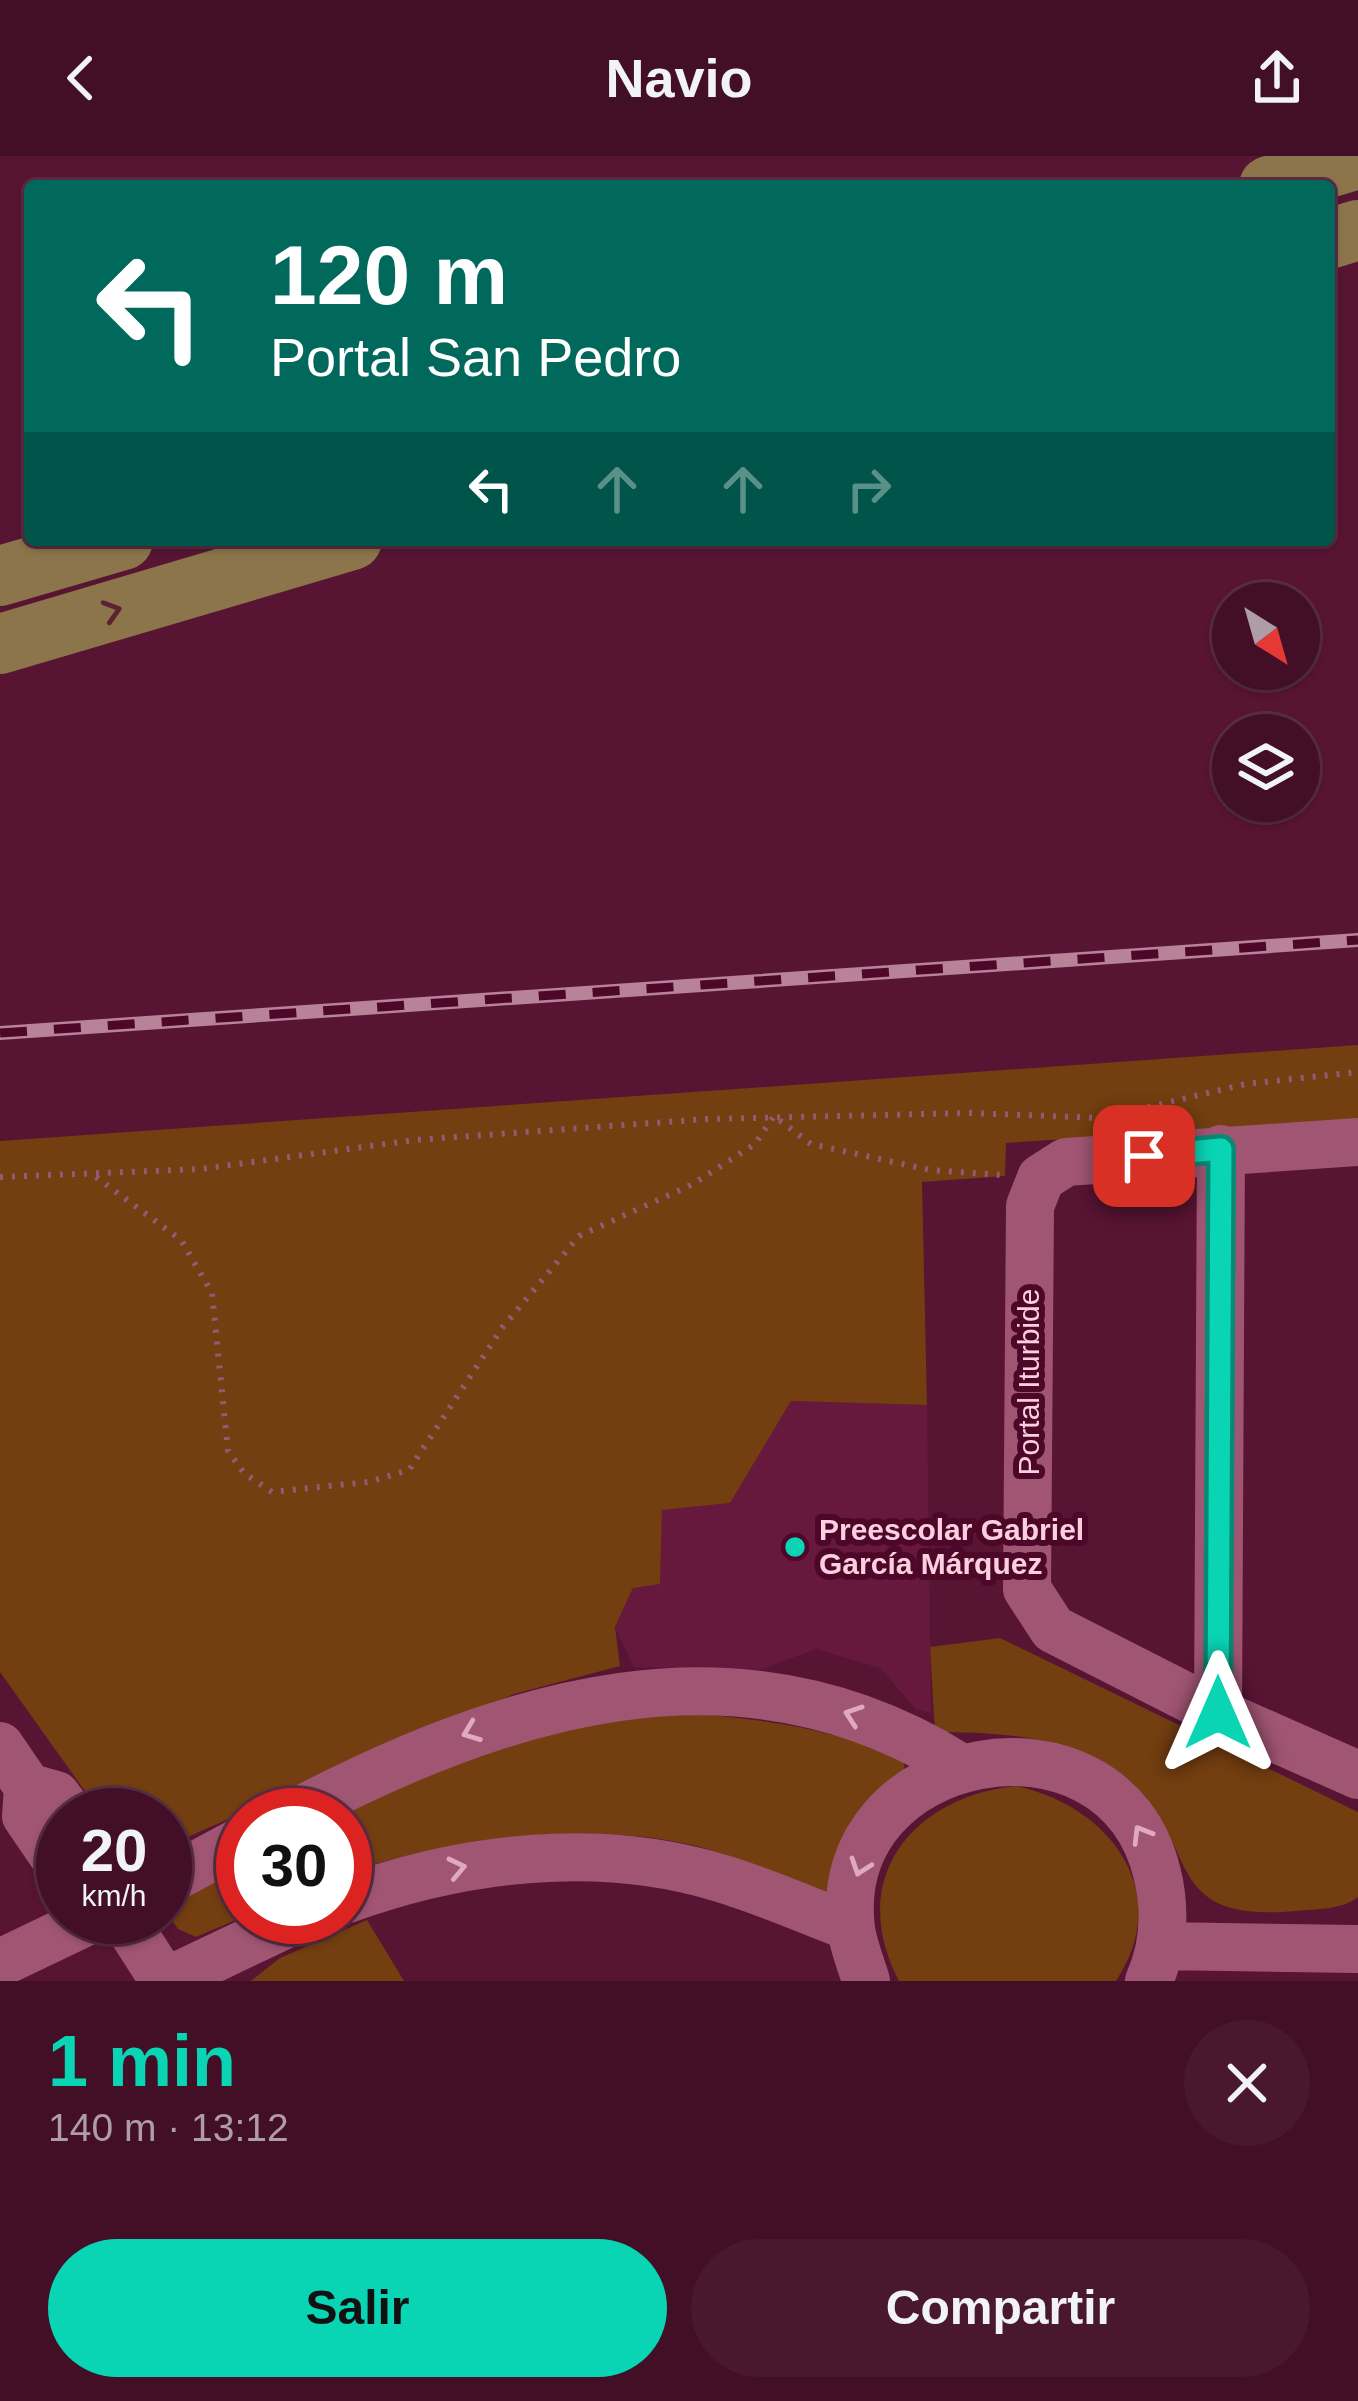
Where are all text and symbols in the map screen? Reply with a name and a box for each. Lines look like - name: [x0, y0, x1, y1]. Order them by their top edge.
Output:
- icon: back: [48, 45, 114, 111]
- icon: share: [1244, 45, 1310, 111]
- text: Navio: [605, 48, 753, 108]
- icon: left: [72, 228, 228, 384]
- text: 120 m: [270, 228, 508, 322]
- text: Portal San Pedro: [270, 327, 681, 387]
- icon: left: [458, 456, 524, 522]
- icon: ahead: [584, 456, 650, 522]
- icon: ahead: [710, 456, 776, 522]
- icon: right: [836, 456, 902, 522]
- north arrow: [1212, 582, 1320, 690]
- map controls: [1212, 582, 1320, 822]
- one-way arrow: [101, 600, 122, 625]
- button: layers: [1212, 714, 1320, 822]
- pin: [1093, 1105, 1195, 1207]
- icon: arrive: [1111, 1123, 1177, 1189]
- street label: Portal Iturbide: [1012, 1289, 1045, 1475]
- place label: Preescolar Gabriel García Márquez: [819, 1513, 1084, 1580]
- marker: Preescolar Gabriel García Márquez: [782, 1534, 808, 1560]
- position arrow: [1155, 1650, 1281, 1776]
- one-way arrow: [844, 1704, 865, 1729]
- one-way arrow: [462, 1718, 483, 1743]
- speed limit sign: 30: [216, 1788, 372, 1944]
- text: 20: [81, 1817, 147, 1884]
- one-way arrow: [1133, 1825, 1155, 1847]
- one-way arrow: [850, 1855, 874, 1876]
- one-way arrow: [447, 1857, 467, 1882]
- text: km/h: [81, 1879, 147, 1912]
- button: close: [1184, 2020, 1310, 2146]
- text: 1 min: [48, 2021, 236, 2101]
- text: 140 m · 13:12: [48, 2106, 289, 2149]
- button: Salir: [48, 2239, 667, 2377]
- button: Compartir: [691, 2239, 1310, 2377]

